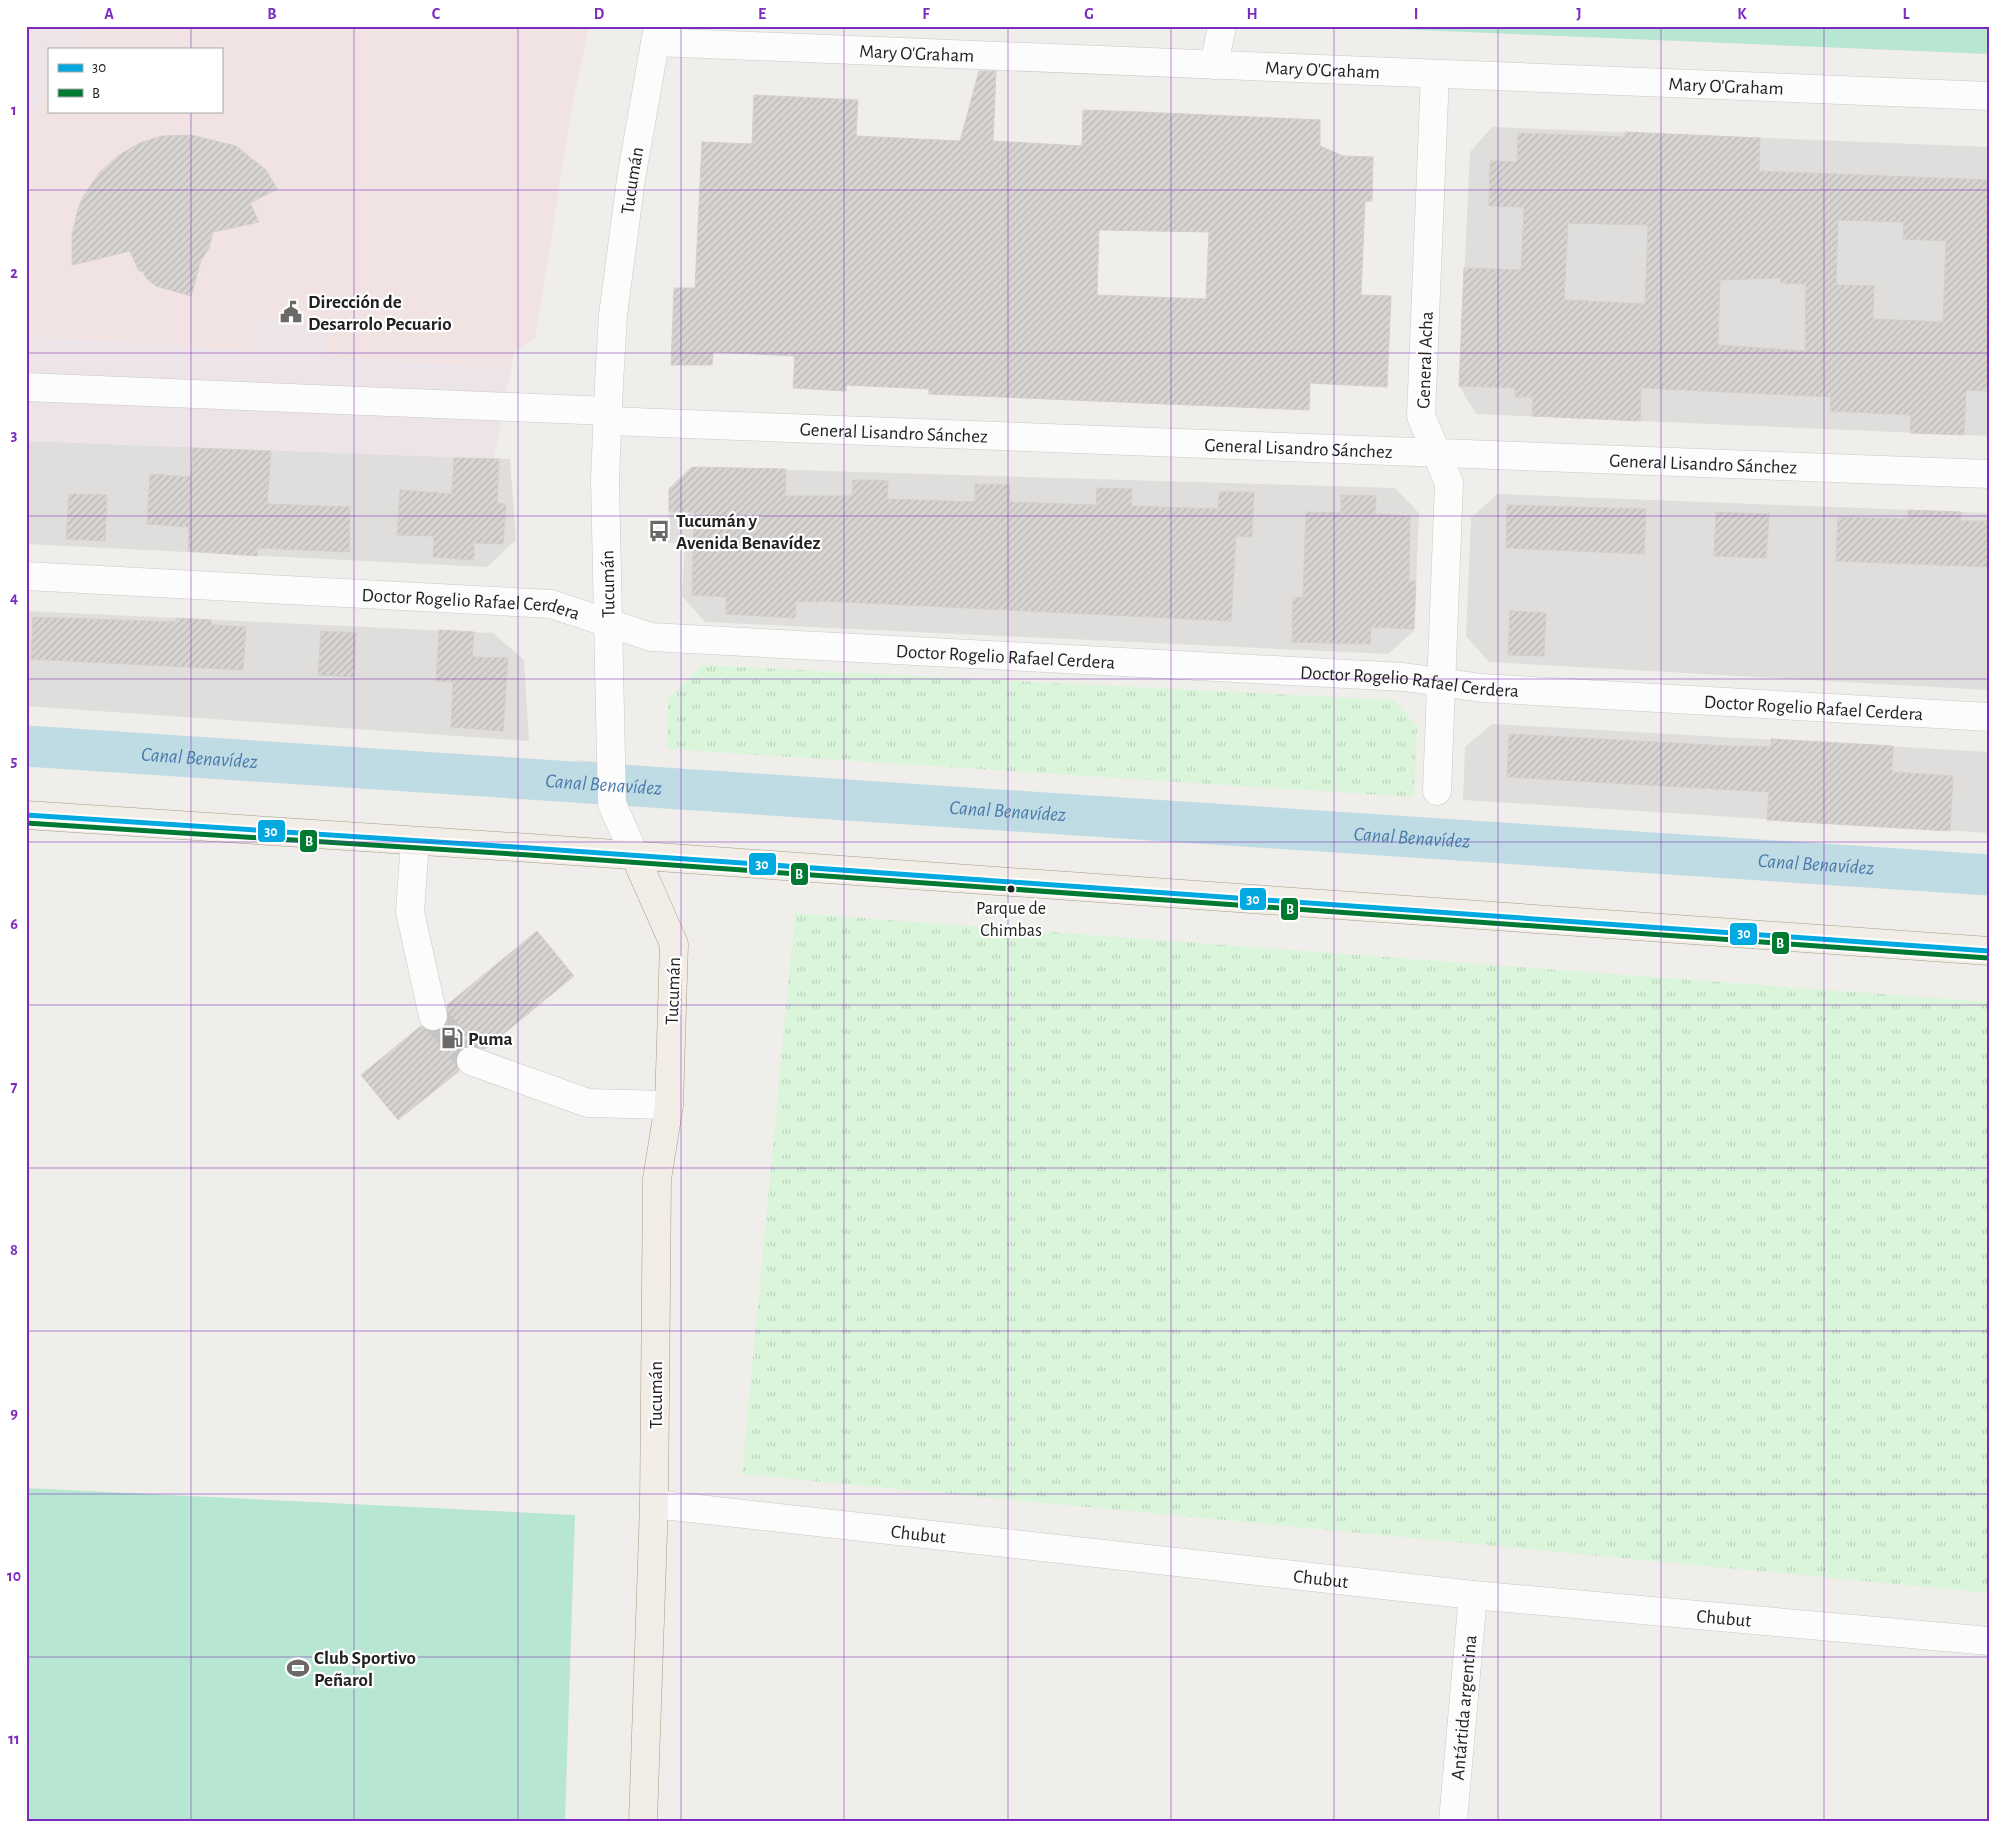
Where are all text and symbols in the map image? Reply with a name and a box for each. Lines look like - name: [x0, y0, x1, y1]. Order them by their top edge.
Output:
- text: A: [104, 6, 114, 22]
- text: B: [267, 6, 277, 22]
- text: C: [432, 6, 441, 22]
- text: D: [594, 6, 605, 22]
- text: E: [758, 6, 766, 22]
- text: F: [922, 6, 930, 22]
- text: G: [1084, 6, 1094, 22]
- text: H: [1246, 6, 1258, 22]
- text: I: [1414, 6, 1418, 22]
- text: J: [1576, 6, 1582, 22]
- text: K: [1737, 6, 1747, 22]
- text: L: [1903, 6, 1910, 22]
- street label: Mary O'Graham: [859, 42, 975, 66]
- legend: [48, 48, 222, 112]
- street label: Mary O'Graham: [1264, 59, 1380, 82]
- text: 30: [92, 60, 106, 75]
- street label: Mary O'Graham: [1668, 75, 1784, 99]
- text: B: [92, 86, 100, 101]
- text: 1: [11, 102, 17, 118]
- street label: Tucumán: [618, 145, 648, 215]
- text: 2: [10, 265, 18, 281]
- place label: Dirección de Desarrolo Pecuario: [308, 293, 452, 334]
- public building icon: Dirección de Desarrolo Pecuario: [278, 299, 304, 325]
- street label: General Acha: [1414, 311, 1437, 409]
- street label: General Lisandro Sánchez: [799, 420, 988, 447]
- text: 3: [11, 427, 18, 443]
- street label: General Lisandro Sánchez: [1204, 436, 1393, 462]
- street label: General Lisandro Sánchez: [1609, 451, 1798, 478]
- place label: Tucumán y Avenida Benavídez: [676, 512, 821, 553]
- bus stop icon: Tucumán y Avenida Benavídez: [646, 518, 672, 544]
- street label: Tucumán: [598, 550, 619, 618]
- street label: Doctor Rogelio Rafael Cerdera: [361, 586, 582, 624]
- text: 4: [10, 590, 18, 606]
- street label: Doctor Rogelio Rafael Cerdera: [895, 642, 1116, 673]
- street label: Doctor Rogelio Rafael Cerdera: [1300, 663, 1520, 701]
- street label: Doctor Rogelio Rafael Cerdera: [1703, 693, 1924, 724]
- water label: Canal Benavídez: [141, 745, 259, 772]
- text: 5: [11, 753, 18, 769]
- water label: Canal Benavídez: [545, 771, 663, 799]
- water label: Canal Benavídez: [949, 798, 1067, 825]
- line badge: 30: [257, 819, 286, 843]
- water label: Canal Benavídez: [1353, 824, 1471, 852]
- text: 30: [264, 825, 278, 839]
- line badge: B: [299, 829, 318, 853]
- text: B: [305, 835, 313, 849]
- water label: Canal Benavídez: [1757, 851, 1875, 878]
- line badge: 30: [748, 852, 777, 876]
- text: 30: [755, 858, 769, 872]
- line badge: B: [790, 862, 809, 886]
- text: B: [795, 868, 803, 882]
- marker: Parque de Chimbas: [1006, 884, 1016, 894]
- line badge: 30: [1239, 887, 1267, 911]
- text: 30: [1246, 893, 1260, 907]
- line badge: B: [1280, 897, 1299, 921]
- place label: Parque de Chimbas: [976, 900, 1046, 940]
- text: B: [1286, 903, 1294, 917]
- text: 6: [10, 916, 18, 932]
- line badge: 30: [1729, 922, 1758, 946]
- text: 30: [1737, 927, 1751, 941]
- line badge: B: [1771, 931, 1790, 955]
- text: B: [1776, 937, 1784, 951]
- street label: Tucumán: [663, 957, 684, 1025]
- fuel station icon: Puma: [439, 1025, 465, 1051]
- place label: Puma: [468, 1030, 513, 1049]
- text: 7: [11, 1079, 18, 1095]
- text: 8: [10, 1242, 18, 1258]
- street label: Tucumán: [647, 1361, 666, 1429]
- text: 9: [10, 1405, 18, 1421]
- street label: Chubut: [890, 1522, 947, 1547]
- street label: Chubut: [1292, 1567, 1349, 1592]
- text: 10: [7, 1568, 21, 1584]
- street label: Chubut: [1696, 1607, 1752, 1631]
- street label: Antártida argentina: [1449, 1634, 1480, 1781]
- place label: Club Sportivo Peñarol: [314, 1649, 416, 1690]
- sports icon: Club Sportivo Peñarol: [285, 1655, 311, 1681]
- text: 11: [8, 1731, 20, 1747]

